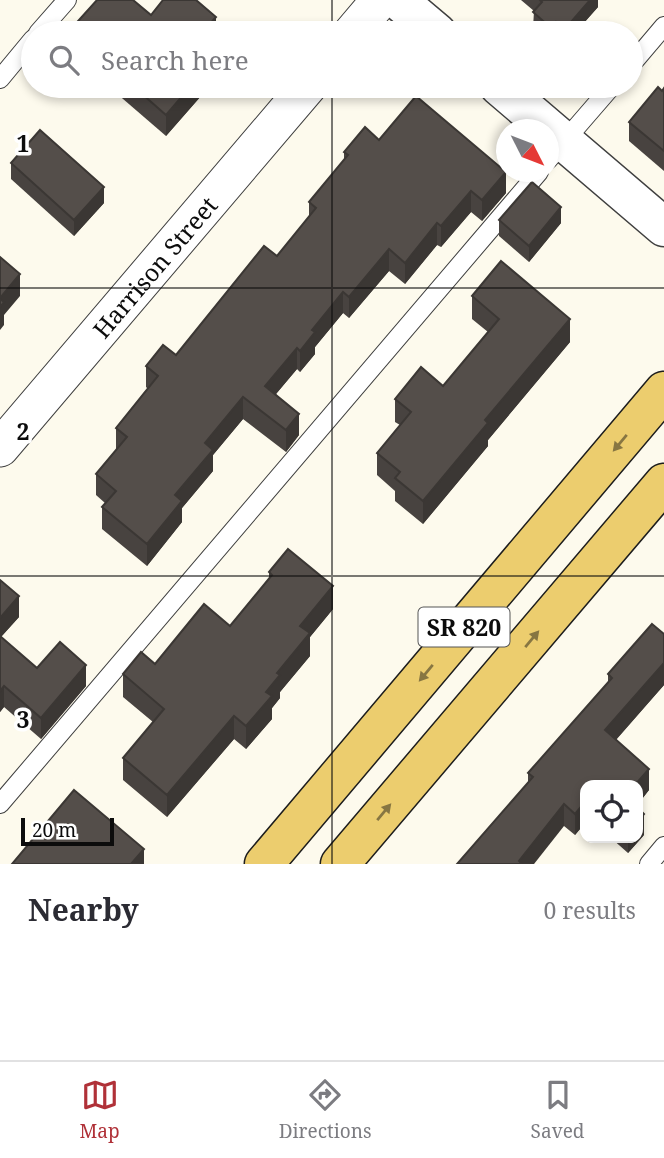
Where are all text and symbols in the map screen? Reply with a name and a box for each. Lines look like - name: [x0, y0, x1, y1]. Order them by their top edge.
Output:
- search box: [21, 21, 643, 98]
- icon: search: [45, 41, 83, 79]
- text: Search here: [101, 42, 249, 78]
- north arrow: [496, 119, 559, 182]
- text: 1: [17, 127, 30, 159]
- street label: Harrison Street: [85, 189, 224, 345]
- text: 2: [17, 415, 30, 447]
- one-way arrow: [612, 434, 628, 452]
- road number: SR 820: [419, 608, 510, 646]
- one-way arrow: [524, 630, 539, 647]
- one-way arrow: [418, 664, 434, 682]
- text: 3: [17, 703, 30, 735]
- map controls: [580, 780, 643, 843]
- button: locate: [580, 780, 643, 843]
- one-way arrow: [376, 803, 392, 821]
- scale bar: [21, 815, 114, 847]
- text: 20 m: [32, 817, 76, 843]
- text: Nearby: [28, 889, 139, 930]
- text: 0 results: [543, 894, 636, 926]
- tab: Map: [80, 1076, 120, 1144]
- tab: Directions: [279, 1076, 372, 1144]
- tab: Saved: [531, 1076, 584, 1144]

